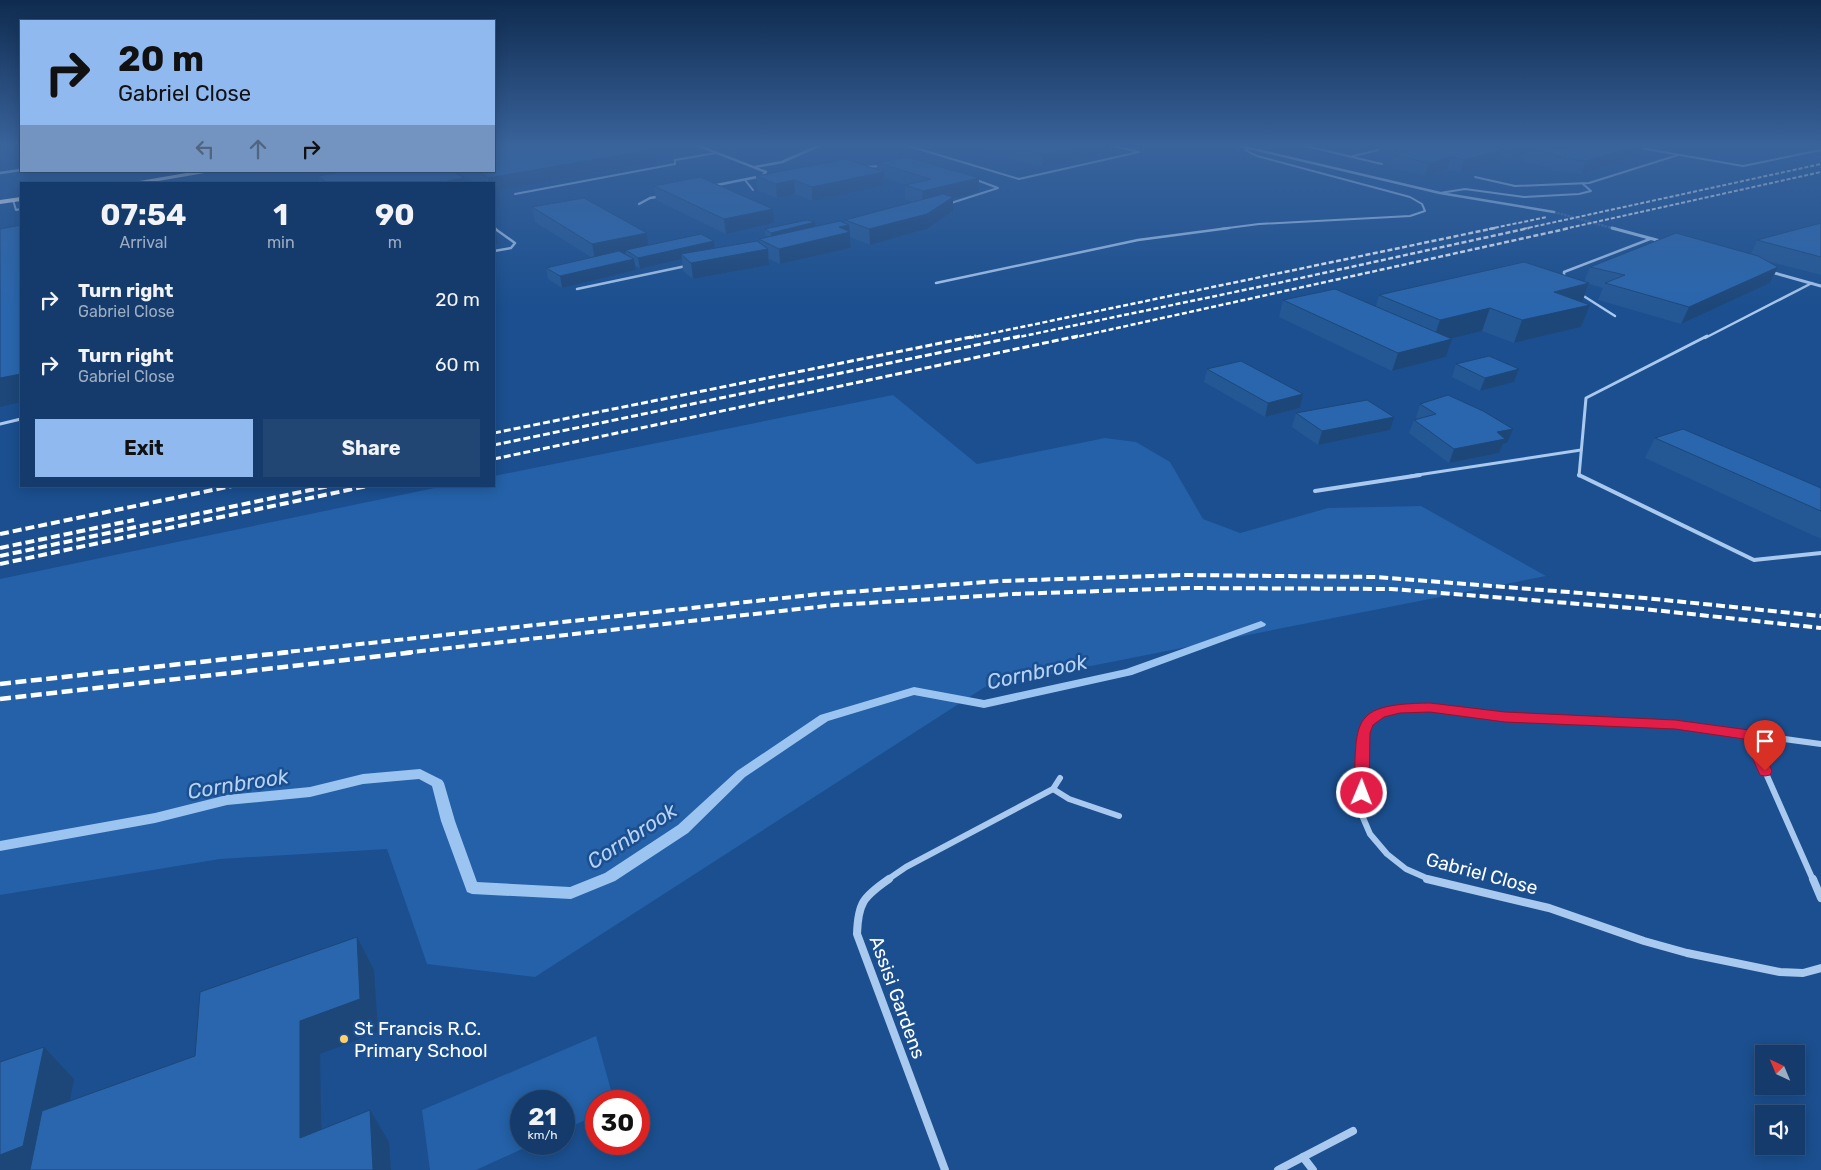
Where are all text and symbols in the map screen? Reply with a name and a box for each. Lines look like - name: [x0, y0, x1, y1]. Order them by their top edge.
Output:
- text: 20 m: [118, 38, 204, 80]
- icon: right: [35, 40, 100, 105]
- text: Gabriel Close: [118, 80, 251, 107]
- icon: left: [191, 135, 219, 163]
- icon: ahead: [244, 135, 272, 163]
- icon: right: [297, 135, 325, 163]
- text: 07:54: [100, 197, 187, 233]
- text: 1: [273, 197, 288, 233]
- text: 90: [375, 197, 415, 233]
- text: Arrival: [119, 233, 167, 252]
- text: min: [267, 233, 295, 252]
- text: m: [388, 233, 402, 252]
- text: Turn right: [78, 279, 173, 302]
- icon: right: [35, 286, 63, 314]
- text: 20 m: [435, 288, 480, 311]
- text: Gabriel Close: [78, 302, 175, 321]
- text: Turn right: [78, 344, 173, 367]
- icon: right: [35, 351, 63, 379]
- text: 60 m: [435, 353, 480, 376]
- text: Gabriel Close: [78, 367, 175, 386]
- button: Exit: [35, 419, 253, 477]
- button: Share: [263, 419, 480, 477]
- water label: Cornbrook: [984, 648, 1090, 694]
- pin: [1744, 720, 1786, 771]
- icon: arrive: [1751, 727, 1779, 755]
- water label: Cornbrook: [186, 763, 291, 804]
- position arrow: [1335, 766, 1387, 818]
- water label: Cornbrook: [582, 797, 682, 874]
- street label: Gabriel Close: [1423, 847, 1540, 899]
- street label: Assisi Gardens: [865, 933, 930, 1062]
- place label: St Francis R.C. Primary School: [354, 1017, 488, 1062]
- marker: St Francis R.C. Primary School: [338, 1033, 350, 1045]
- north arrow: [1755, 1045, 1805, 1095]
- map controls: [1755, 1045, 1805, 1155]
- speed limit sign: 30: [585, 1090, 650, 1155]
- text: 21: [528, 1102, 557, 1131]
- button: sound: [1755, 1105, 1805, 1155]
- text: km/h: [528, 1128, 557, 1142]

